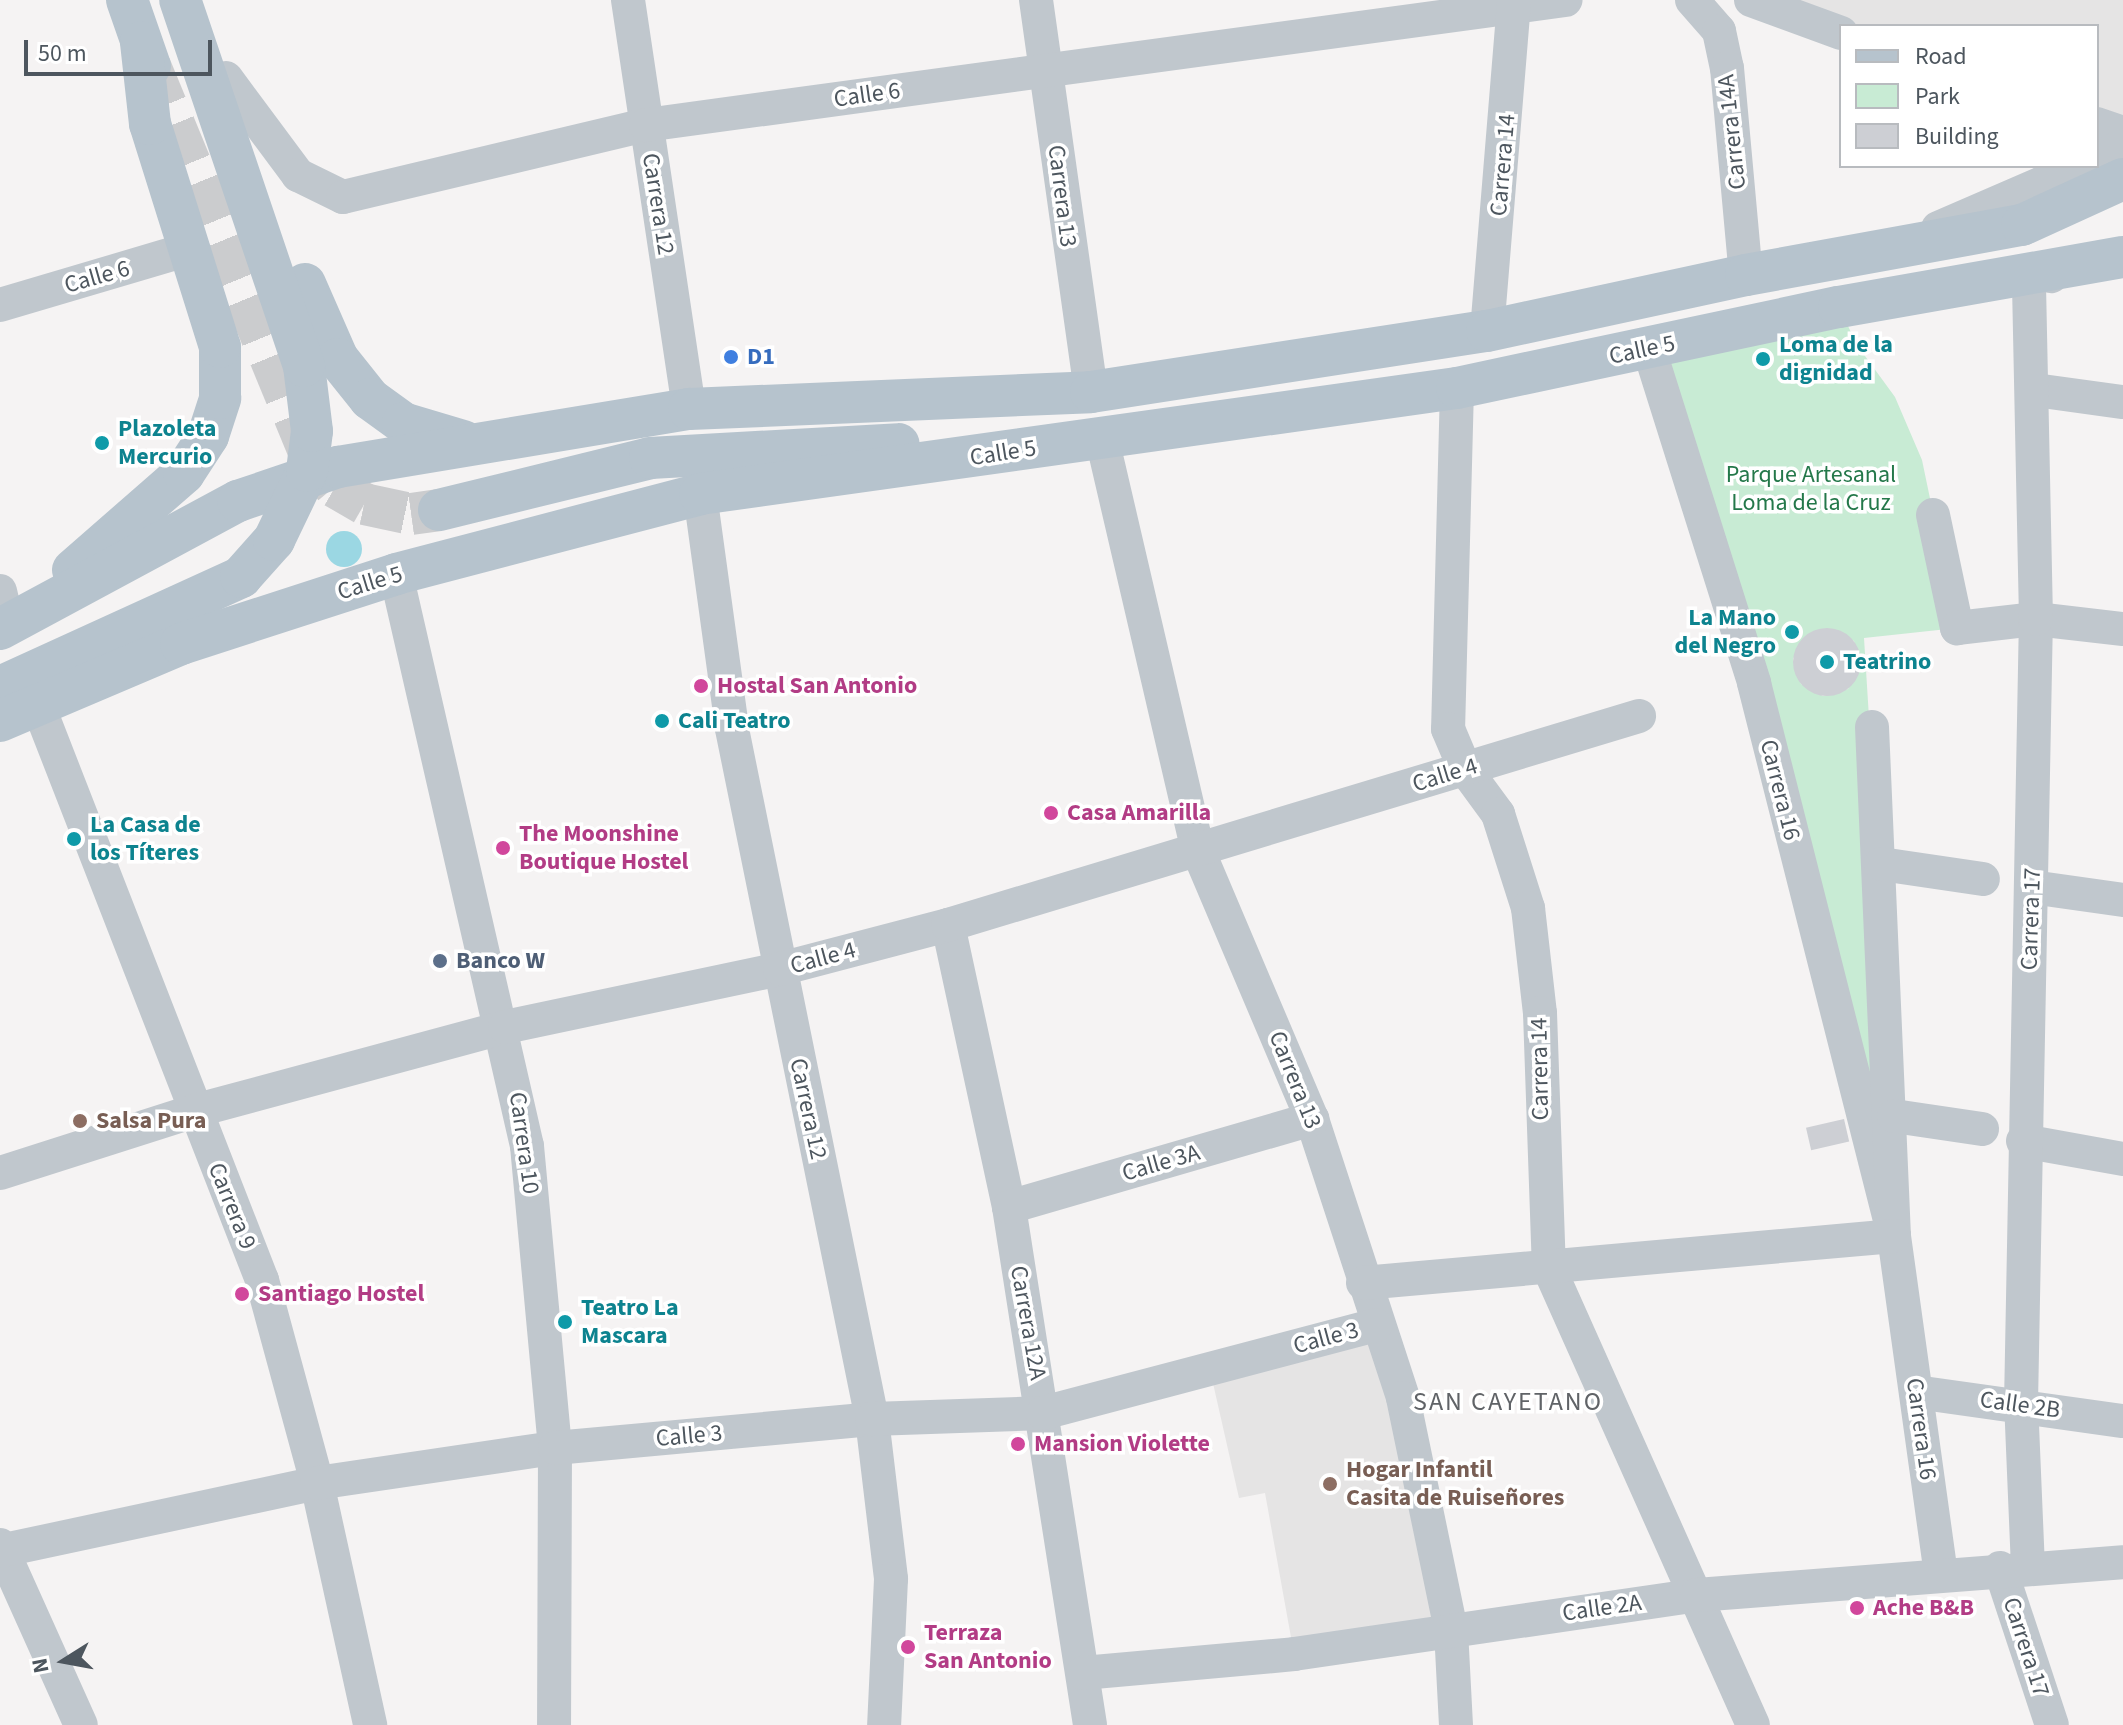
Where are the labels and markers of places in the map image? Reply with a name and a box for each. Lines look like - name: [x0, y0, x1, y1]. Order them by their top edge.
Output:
- place label: Loma de la dignidad: [1779, 331, 1893, 387]
- place label: D1: [747, 343, 775, 371]
- marker: D1: [722, 348, 740, 366]
- marker: Loma de la dignidad: [1754, 350, 1772, 368]
- place label: Plazoleta Mercurio: [118, 415, 216, 471]
- marker: Plazoleta Mercurio: [93, 434, 111, 452]
- place label: La Mano del Negro: [1675, 604, 1776, 660]
- marker: La Mano del Negro: [1783, 623, 1801, 641]
- place label: Teatrino: [1843, 648, 1931, 676]
- marker: Teatrino: [1818, 653, 1836, 671]
- place label: Hostal San Antonio: [717, 672, 917, 700]
- marker: Hostal San Antonio: [692, 677, 710, 695]
- place label: Cali Teatro: [678, 707, 791, 735]
- marker: Cali Teatro: [653, 712, 671, 730]
- place label: Casa Amarilla: [1067, 799, 1211, 827]
- marker: Casa Amarilla: [1042, 804, 1060, 822]
- place label: La Casa de los Títeres: [90, 811, 201, 867]
- place label: The Moonshine Boutique Hostel: [519, 820, 688, 876]
- marker: La Casa de los Títeres: [65, 830, 83, 848]
- marker: The Moonshine Boutique Hostel: [494, 839, 512, 857]
- place label: Banco W: [456, 947, 545, 975]
- marker: Banco W: [431, 952, 449, 970]
- place label: Salsa Pura: [96, 1107, 206, 1135]
- marker: Salsa Pura: [71, 1112, 89, 1130]
- place label: Santiago Hostel: [258, 1280, 424, 1308]
- marker: Santiago Hostel: [233, 1285, 251, 1303]
- place label: Teatro La Mascara: [581, 1294, 679, 1350]
- marker: Teatro La Mascara: [556, 1313, 574, 1331]
- place label: Mansion Violette: [1034, 1430, 1210, 1458]
- marker: Mansion Violette: [1009, 1435, 1027, 1453]
- place label: Hogar Infantil Casita de Ruiseñores: [1346, 1456, 1564, 1512]
- marker: Hogar Infantil Casita de Ruiseñores: [1321, 1475, 1339, 1493]
- place label: Ache B&B: [1873, 1594, 1974, 1622]
- marker: Ache B&B: [1848, 1599, 1866, 1617]
- place label: Terraza San Antonio: [924, 1619, 1052, 1675]
- marker: Terraza San Antonio: [899, 1638, 917, 1656]

